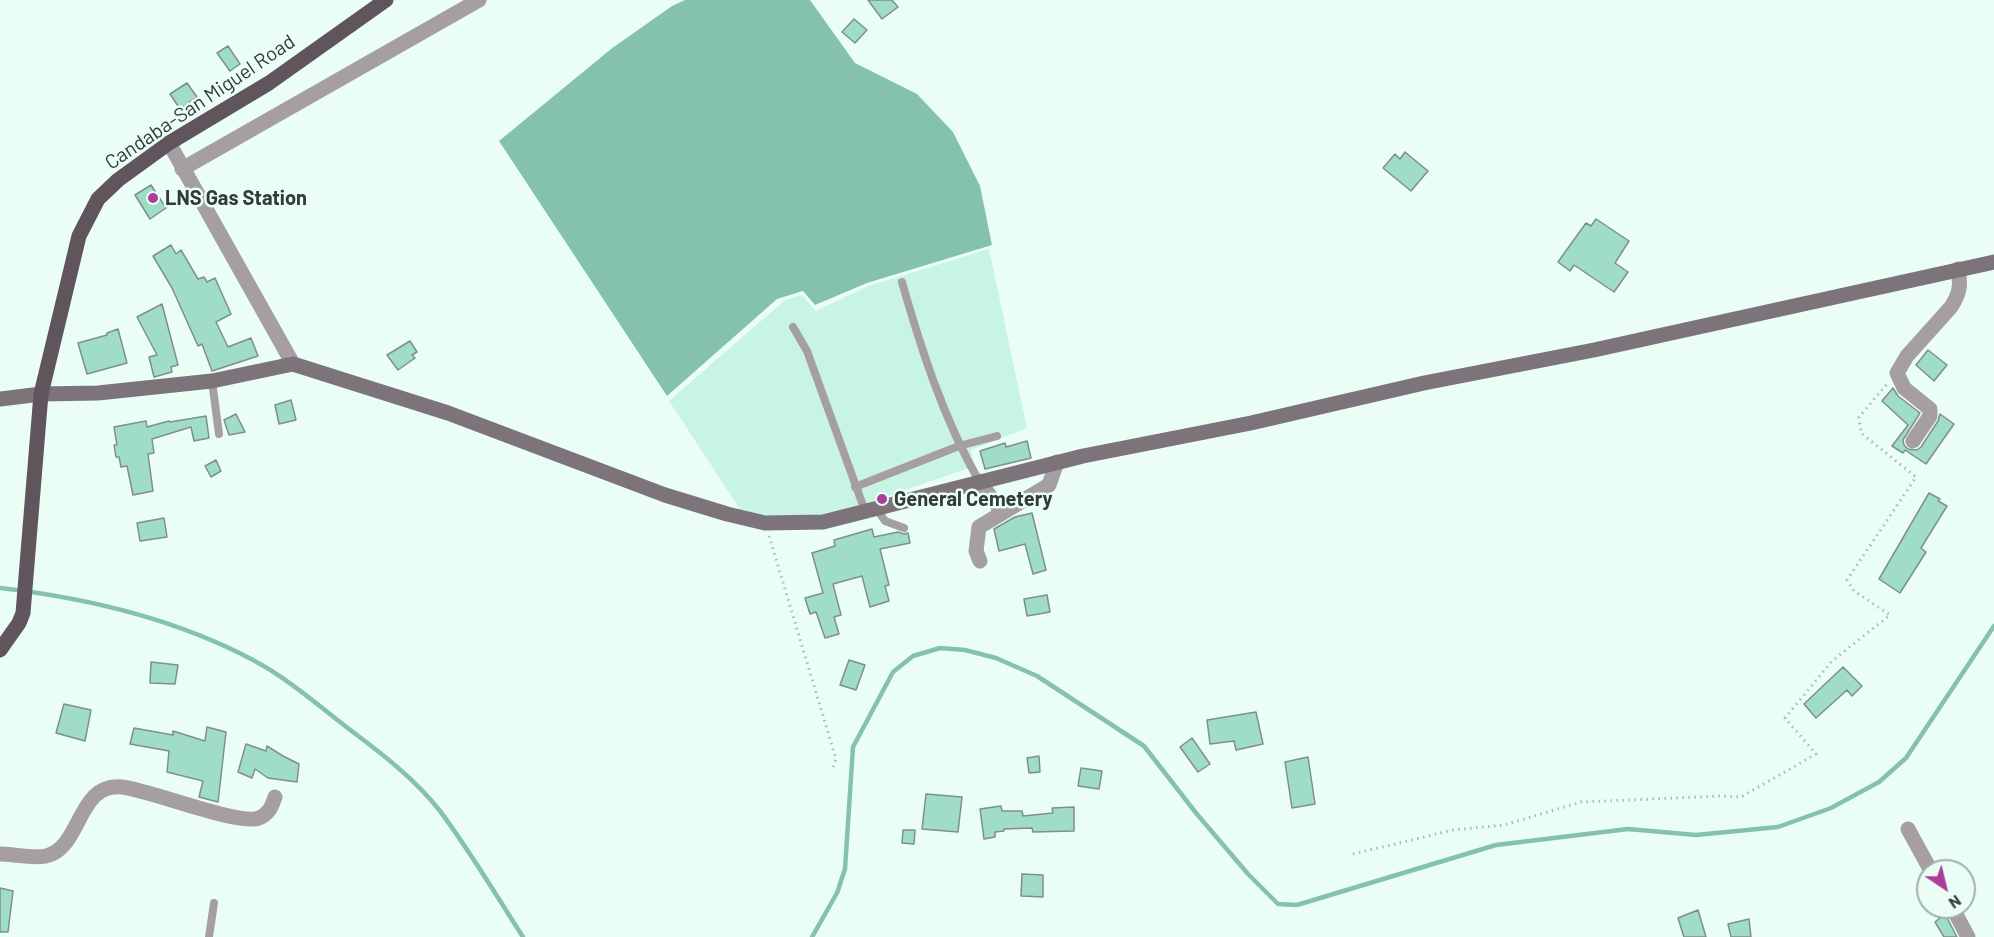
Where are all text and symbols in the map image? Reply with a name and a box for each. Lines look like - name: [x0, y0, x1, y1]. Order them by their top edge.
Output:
- street label: Candaba-San Miguel Road: [100, 29, 300, 175]
- place label: LNS Gas Station: [165, 186, 307, 210]
- marker: LNS Gas Station: [146, 191, 160, 205]
- place label: General Cemetery: [894, 487, 1053, 511]
- marker: General Cemetery: [875, 492, 889, 506]
- north arrow: [1916, 859, 1976, 919]
- text: N: [1946, 892, 1965, 913]

